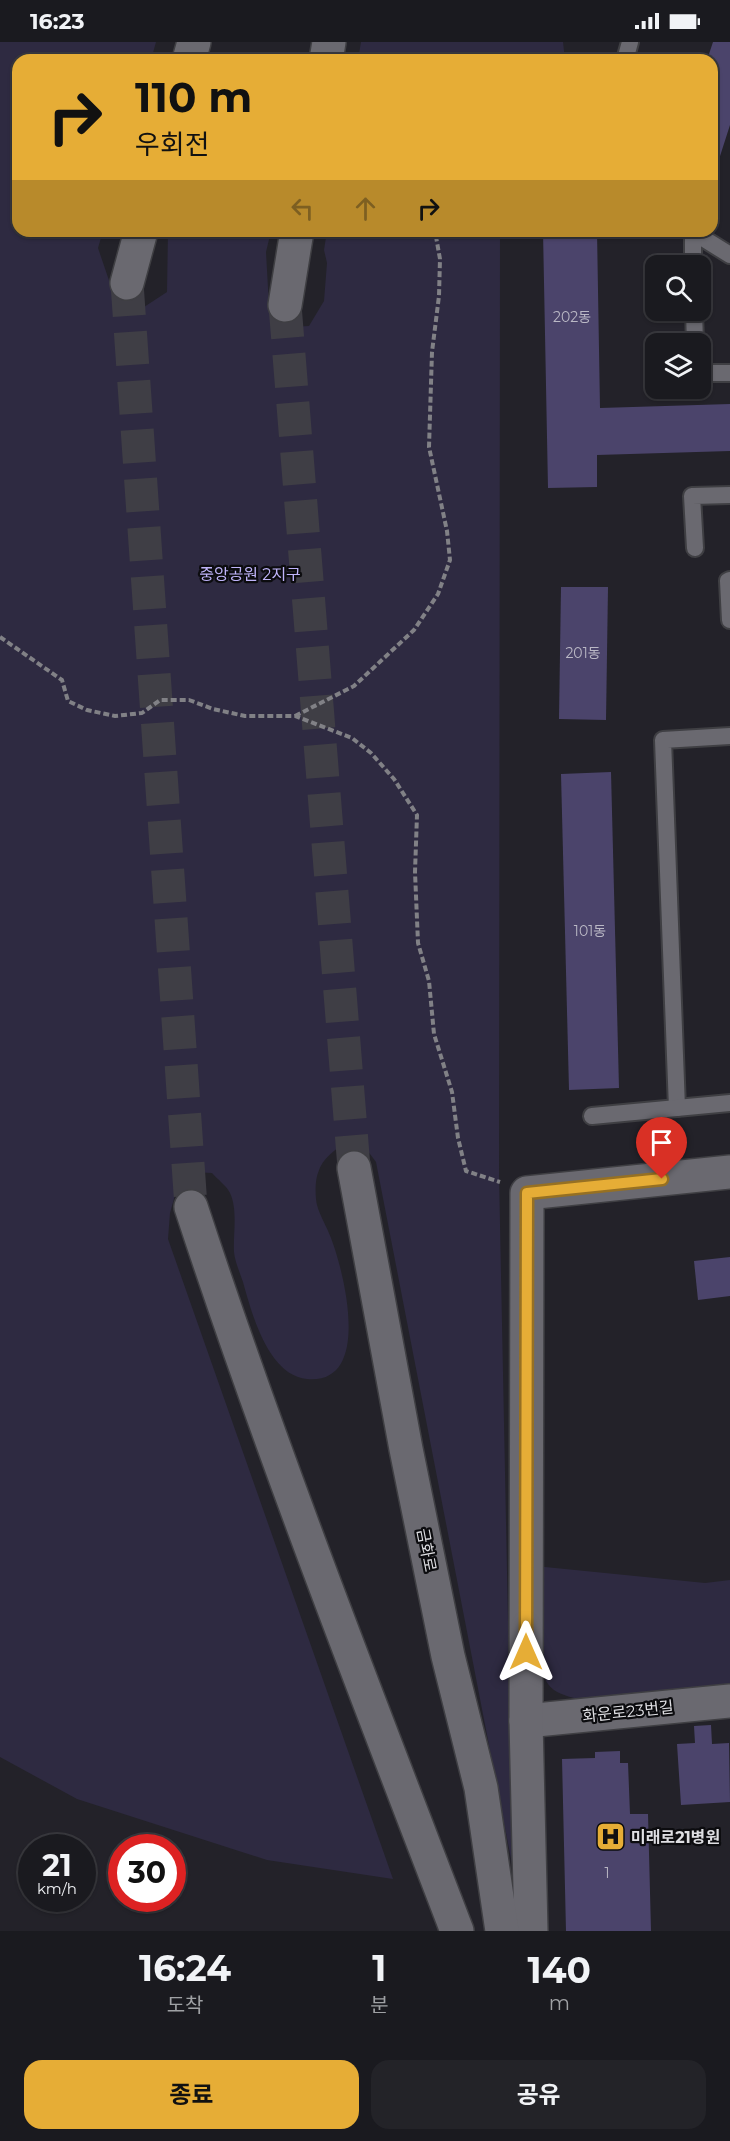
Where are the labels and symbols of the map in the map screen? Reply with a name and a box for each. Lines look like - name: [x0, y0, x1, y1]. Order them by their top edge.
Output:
- house number: 202동: [553, 308, 591, 326]
- park label: 중앙공원 2지구: [199, 565, 301, 584]
- house number: 201동: [565, 644, 601, 662]
- house number: 101동: [574, 922, 606, 940]
- pin: [636, 1117, 687, 1179]
- street label: 금화로: [413, 1527, 440, 1574]
- position arrow: [494, 1620, 558, 1684]
- street label: 화운로23번길: [581, 1697, 675, 1726]
- hospital icon: 미래로21병원: [594, 1821, 626, 1853]
- place label: 미래로21병원: [631, 1828, 720, 1847]
- speed limit sign: 30: [108, 1834, 186, 1912]
- house number: 1: [604, 1864, 610, 1882]

